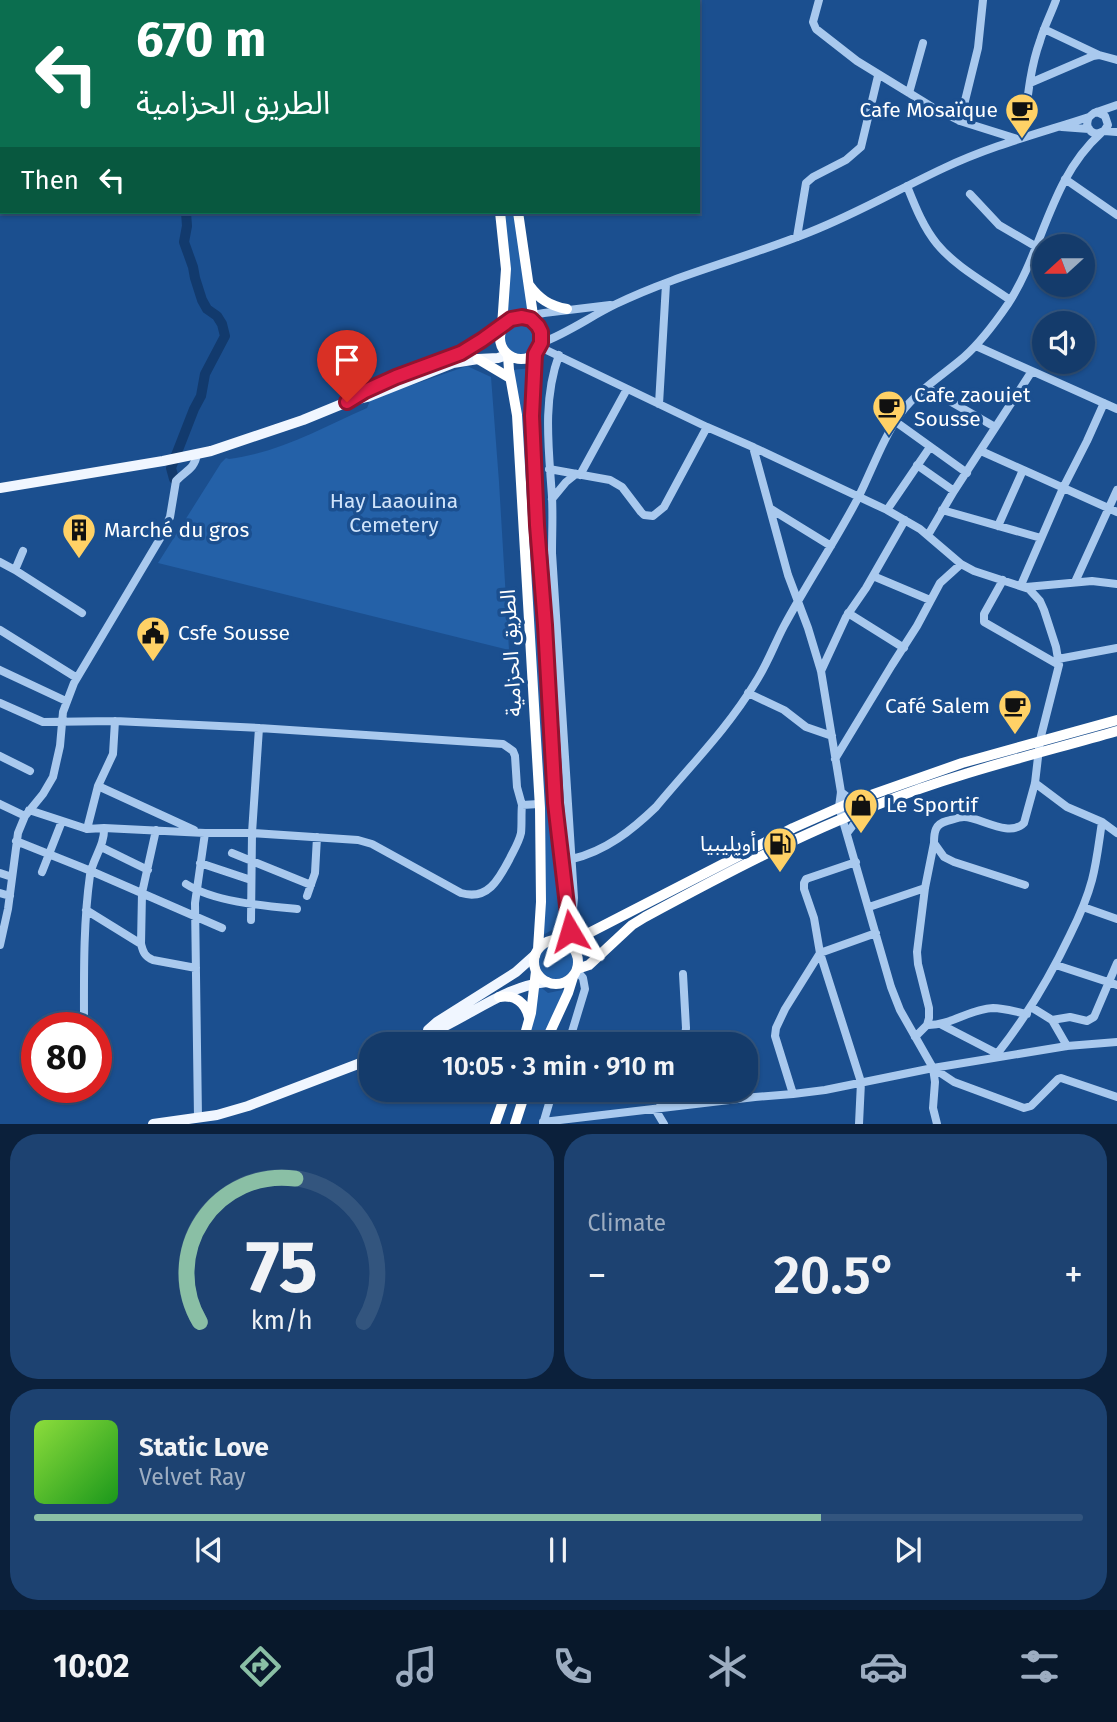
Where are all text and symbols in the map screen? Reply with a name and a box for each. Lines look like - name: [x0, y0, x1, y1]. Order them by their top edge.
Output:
- text: 670 m: [136, 10, 267, 69]
- icon: left: [21, 28, 112, 119]
- text: الطريق الحزامية: [136, 84, 330, 122]
- cafe icon: Cafe Mosaïque: [1003, 91, 1041, 140]
- place label: Cafe Mosaïque: [859, 97, 998, 123]
- icon: left: [93, 161, 131, 199]
- text: Then: [21, 165, 79, 196]
- north arrow: [1032, 234, 1096, 298]
- map controls: [1032, 234, 1095, 374]
- button: sound: [1032, 311, 1095, 374]
- pin: [317, 330, 377, 402]
- icon: arrive: [328, 341, 366, 379]
- place label: Cafe zaouiet Sousse: [914, 382, 1031, 432]
- cafe icon: Cafe zaouiet Sousse: [870, 388, 908, 437]
- park label: Hay Laaouina Cemetery: [330, 488, 458, 538]
- building icon: Marché du gros: [60, 511, 98, 560]
- place label: Marché du gros: [104, 517, 250, 543]
- street label: الطريق الحزامية: [495, 589, 527, 717]
- public building icon: Csfe Sousse: [134, 614, 172, 663]
- place label: Csfe Sousse: [178, 620, 290, 646]
- cafe icon: Café Salem: [996, 687, 1034, 736]
- place label: Café Salem: [885, 693, 990, 719]
- shop icon: Le Sportif: [842, 786, 880, 835]
- place label: Le Sportif: [886, 792, 980, 818]
- fuel station icon: أويليبيا: [761, 825, 799, 874]
- place label: أويليبيا: [700, 831, 756, 857]
- position arrow: [533, 894, 607, 968]
- speed limit sign: 80: [21, 1012, 112, 1103]
- text: 10:05 · 3 min · 910 m: [442, 1051, 675, 1082]
- text: Climate: [588, 1209, 666, 1237]
- text: 75: [246, 1225, 318, 1312]
- text: 20.5°: [773, 1244, 897, 1307]
- text: −: [588, 1252, 607, 1298]
- text: +: [1064, 1252, 1083, 1298]
- text: km/h: [251, 1306, 313, 1336]
- text: Static Love: [139, 1432, 269, 1463]
- text: Velvet Ray: [139, 1463, 246, 1491]
- icon: previous: [190, 1531, 228, 1569]
- icon: pause: [539, 1531, 577, 1569]
- icon: next: [889, 1531, 927, 1569]
- icon: directions: [236, 1642, 285, 1691]
- icon: music: [392, 1642, 441, 1691]
- icon: phone: [548, 1642, 597, 1691]
- icon: climate: [703, 1642, 752, 1691]
- icon: car: [859, 1642, 908, 1691]
- icon: filters: [1015, 1642, 1064, 1691]
- text: 10:02: [53, 1647, 130, 1685]

